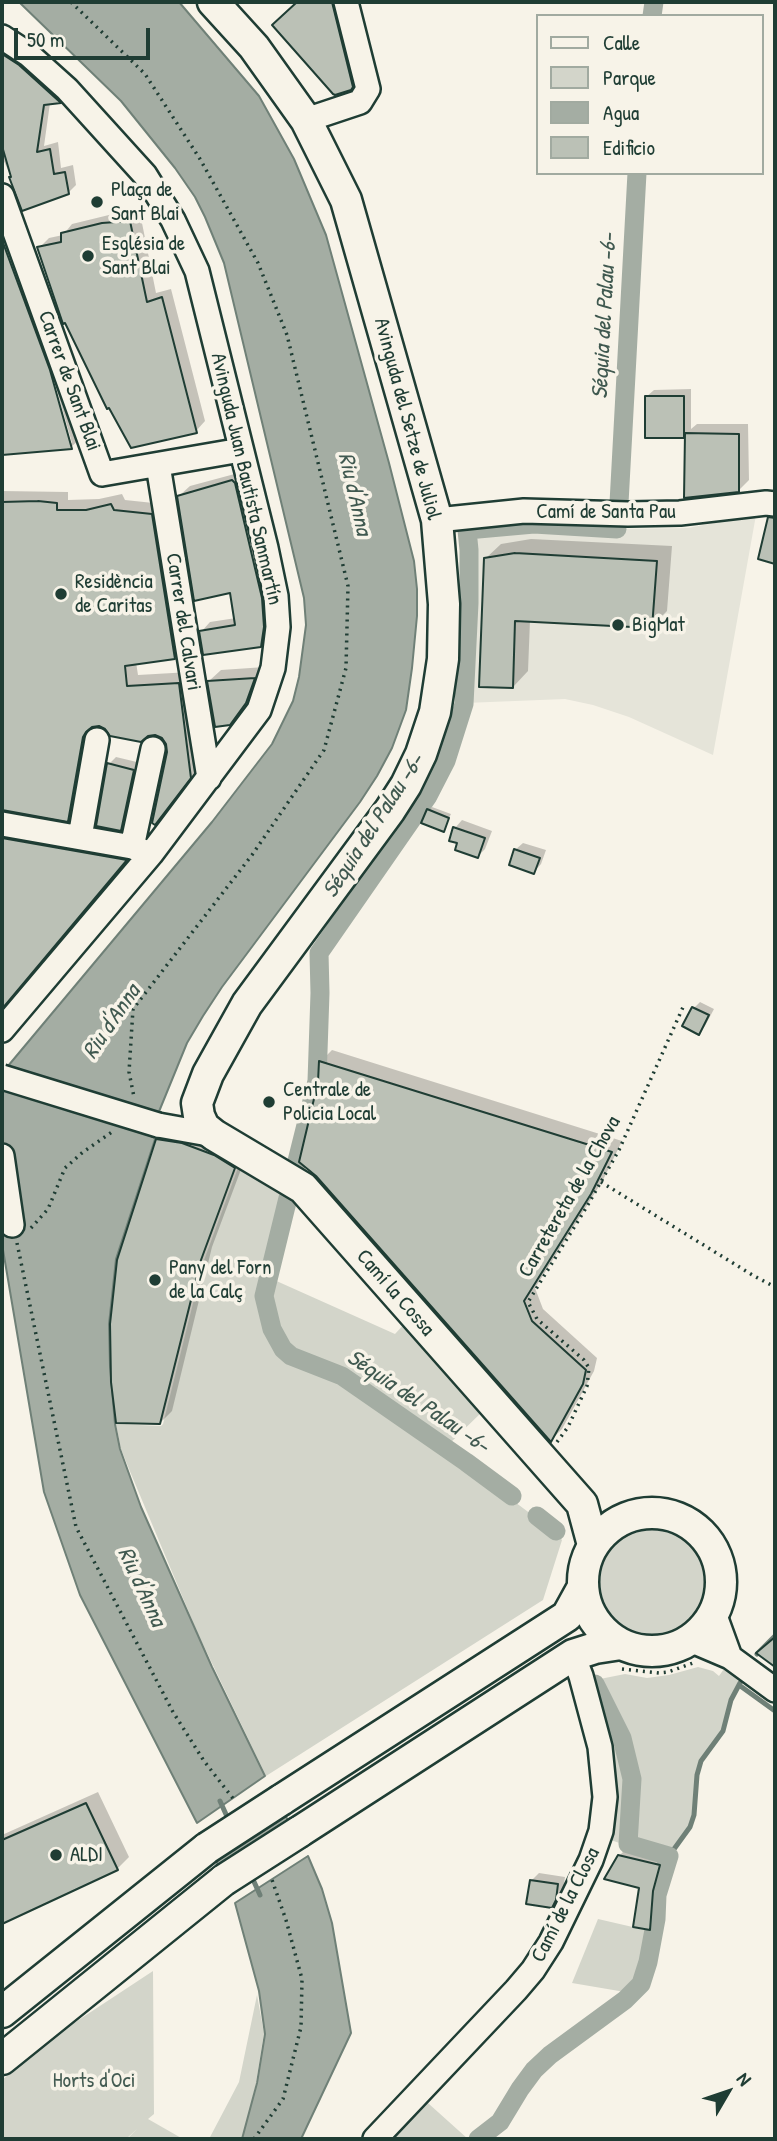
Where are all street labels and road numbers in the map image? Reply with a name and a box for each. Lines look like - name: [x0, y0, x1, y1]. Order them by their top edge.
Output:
- street label: Carrer de Sant Blai: [32, 308, 106, 454]
- street label: Avinguda del Setze de Juliol: [368, 315, 446, 523]
- street label: Avinguda Juan Bautista Sanmartín: [205, 351, 287, 607]
- street label: Camí de Santa Pau: [536, 499, 676, 525]
- street label: Carrer del Calvari: [160, 551, 206, 693]
- street label: Carretereta de la Chova: [514, 1112, 626, 1282]
- street label: Camí la Cossa: [351, 1245, 439, 1341]
- street label: Camí de la Closa: [526, 1843, 606, 1967]

